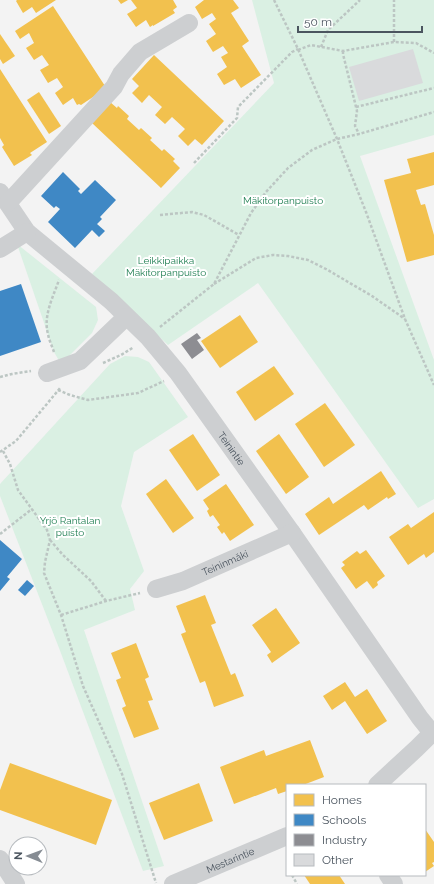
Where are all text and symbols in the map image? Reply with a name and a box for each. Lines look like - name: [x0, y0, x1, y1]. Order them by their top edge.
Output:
- scale bar: [298, 8, 422, 34]
- text: 50 m: [304, 15, 332, 29]
- park label: Mäkitorpanpuisto: [243, 195, 323, 206]
- park label: Leikkipaikka Mäkitorpanpuisto: [126, 255, 206, 278]
- street label: Teinintie: [216, 430, 247, 467]
- park label: Yrjö Rantalan puisto: [40, 515, 100, 538]
- street label: Teininmäki: [200, 548, 250, 577]
- legend: [286, 784, 426, 876]
- text: Homes: [322, 793, 362, 807]
- text: Schools: [322, 813, 366, 827]
- text: Industry: [322, 833, 368, 847]
- north arrow: [8, 836, 48, 876]
- street label: Mestarintie: [204, 845, 256, 875]
- text: N: [12, 852, 25, 860]
- text: Other: [322, 853, 354, 867]

